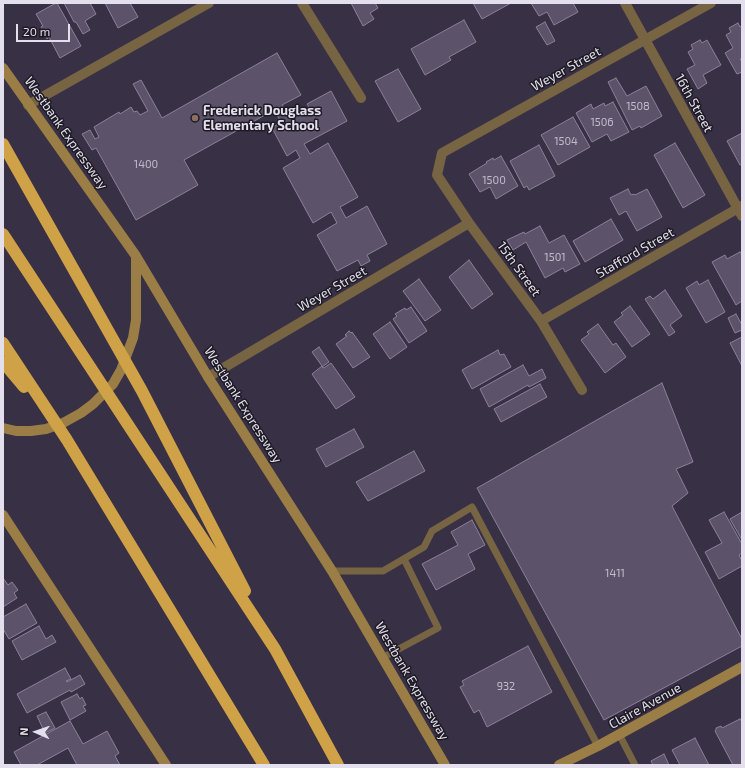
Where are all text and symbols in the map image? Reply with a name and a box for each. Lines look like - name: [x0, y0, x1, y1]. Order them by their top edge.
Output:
- scale bar: [18, 16, 72, 42]
- text: 20 m: [23, 24, 50, 38]
- street label: Weyer Street: [529, 44, 603, 94]
- street label: 16th Street: [672, 71, 716, 135]
- street label: Westbank Expressway: [21, 74, 111, 192]
- house number: 1508: [626, 99, 650, 113]
- place label: Frederick Douglass Elementary School: [203, 103, 321, 134]
- marker: Frederick Douglass Elementary School: [190, 113, 200, 123]
- house number: 1506: [590, 115, 614, 129]
- house number: 1504: [554, 134, 578, 148]
- house number: 1400: [134, 157, 158, 171]
- house number: 1500: [482, 173, 506, 187]
- street label: Stafford Street: [593, 224, 677, 282]
- street label: 15th Street: [494, 239, 544, 299]
- house number: 1501: [544, 250, 566, 264]
- street label: Weyer Street: [295, 263, 369, 315]
- street label: Westbank Expressway: [201, 344, 285, 466]
- house number: 1411: [605, 566, 625, 580]
- street label: Westbank Expressway: [372, 619, 452, 743]
- house number: 932: [497, 679, 515, 693]
- street label: Claire Avenue: [606, 680, 684, 732]
- north arrow: [16, 712, 56, 752]
- text: N: [17, 727, 30, 736]

